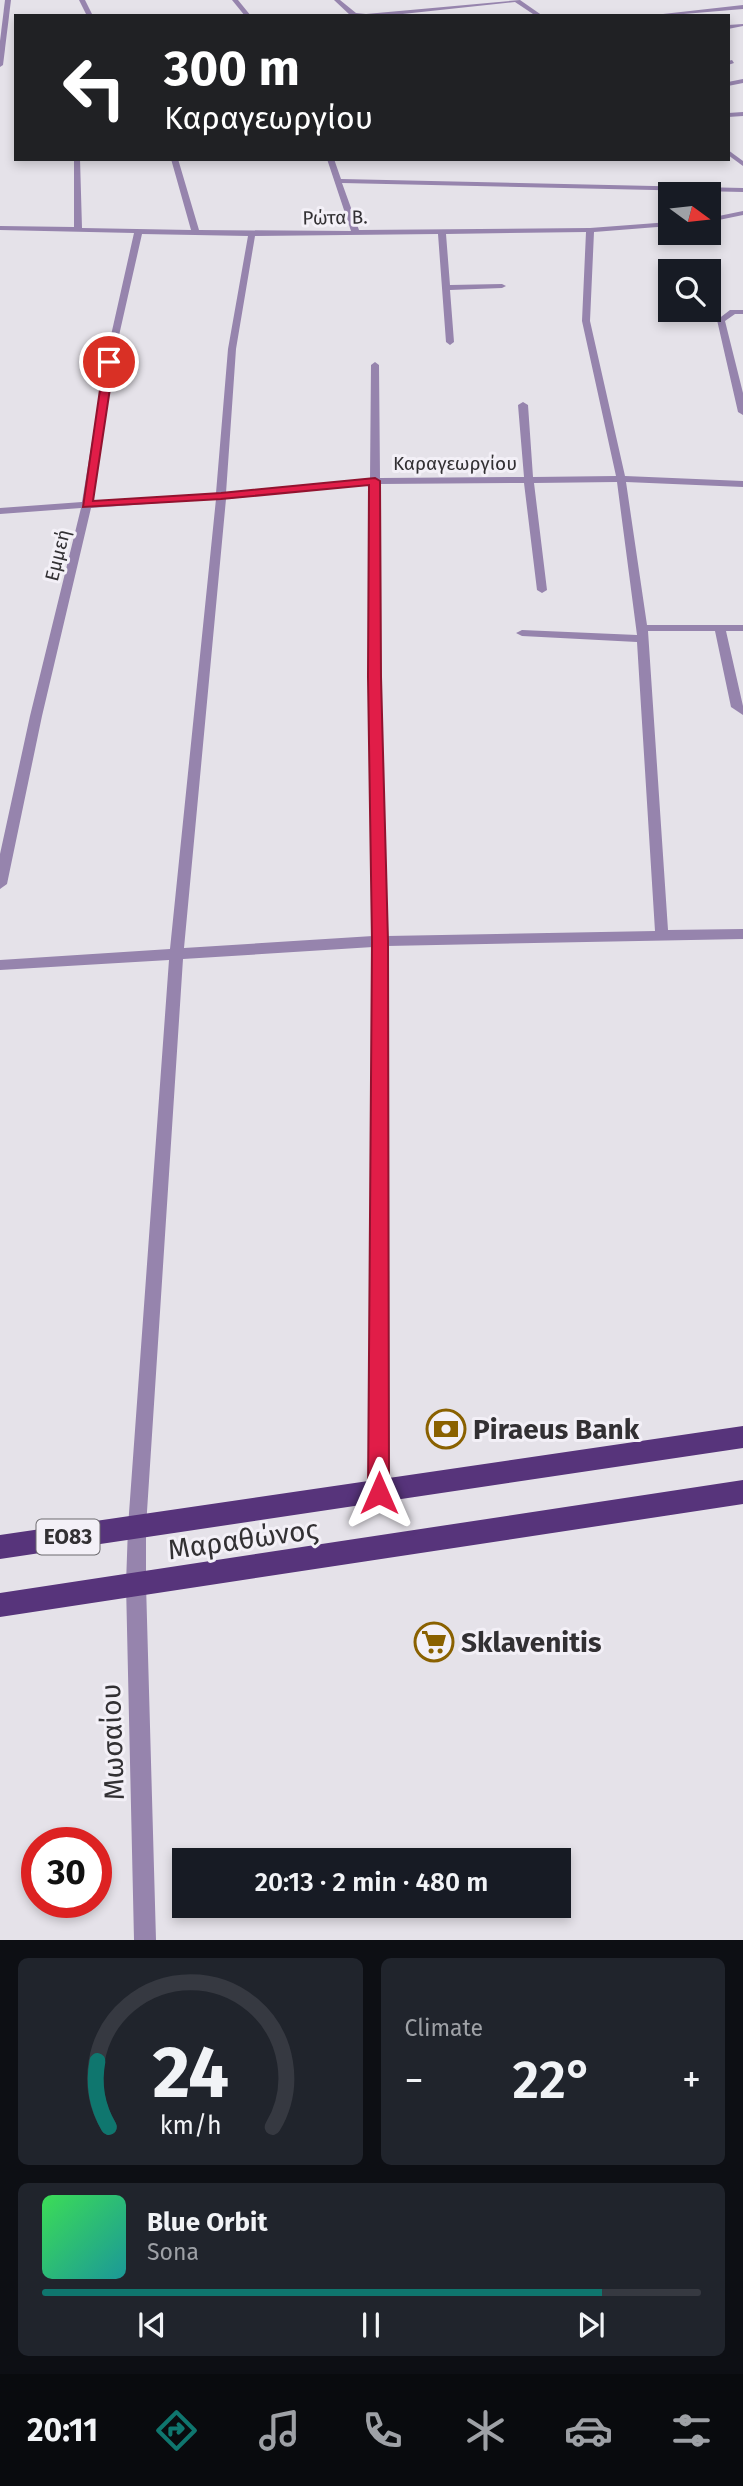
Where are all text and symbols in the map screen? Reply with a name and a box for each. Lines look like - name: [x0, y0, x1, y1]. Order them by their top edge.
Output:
- text: 300 m: [164, 39, 300, 98]
- icon: left: [49, 42, 140, 133]
- text: Καραγεωργίου: [164, 99, 373, 137]
- north arrow: [658, 182, 721, 245]
- map controls: [658, 182, 721, 322]
- street label: Ρώτα Β.: [302, 205, 368, 230]
- button: search: [658, 259, 721, 322]
- pin: [79, 332, 139, 392]
- icon: arrive: [90, 343, 128, 381]
- street label: Καραγεωργίου: [393, 452, 517, 475]
- street label: Εμμεή: [40, 527, 75, 583]
- bank icon: Piraeus Bank: [425, 1408, 467, 1450]
- place label: Piraeus Bank: [473, 1413, 640, 1446]
- position arrow: [342, 1456, 416, 1530]
- street label: Μαραθώνος: [166, 1513, 320, 1566]
- road number: ΕΟ83: [36, 1520, 100, 1554]
- supermarket icon: Sklavenitis: [413, 1621, 455, 1663]
- place label: Sklavenitis: [461, 1626, 601, 1659]
- street label: Μωσαίου: [94, 1683, 131, 1801]
- speed limit sign: 30: [21, 1827, 112, 1918]
- text: 20:13 · 2 min · 480 m: [255, 1867, 488, 1898]
- text: Climate: [405, 2014, 483, 2042]
- text: 24: [152, 2030, 229, 2117]
- text: 22°: [513, 2049, 593, 2112]
- text: −: [405, 2057, 424, 2103]
- text: +: [682, 2057, 701, 2103]
- text: km/h: [159, 2111, 221, 2141]
- text: Blue Orbit: [147, 2207, 267, 2238]
- text: Sona: [147, 2238, 199, 2266]
- icon: previous: [133, 2306, 171, 2344]
- icon: pause: [352, 2306, 390, 2344]
- icon: next: [572, 2306, 610, 2344]
- icon: directions: [152, 2406, 201, 2455]
- icon: music: [255, 2406, 304, 2455]
- icon: phone: [358, 2406, 407, 2455]
- icon: climate: [461, 2406, 510, 2455]
- icon: car: [564, 2406, 613, 2455]
- icon: filters: [667, 2406, 716, 2455]
- text: 20:11: [27, 2411, 98, 2449]

